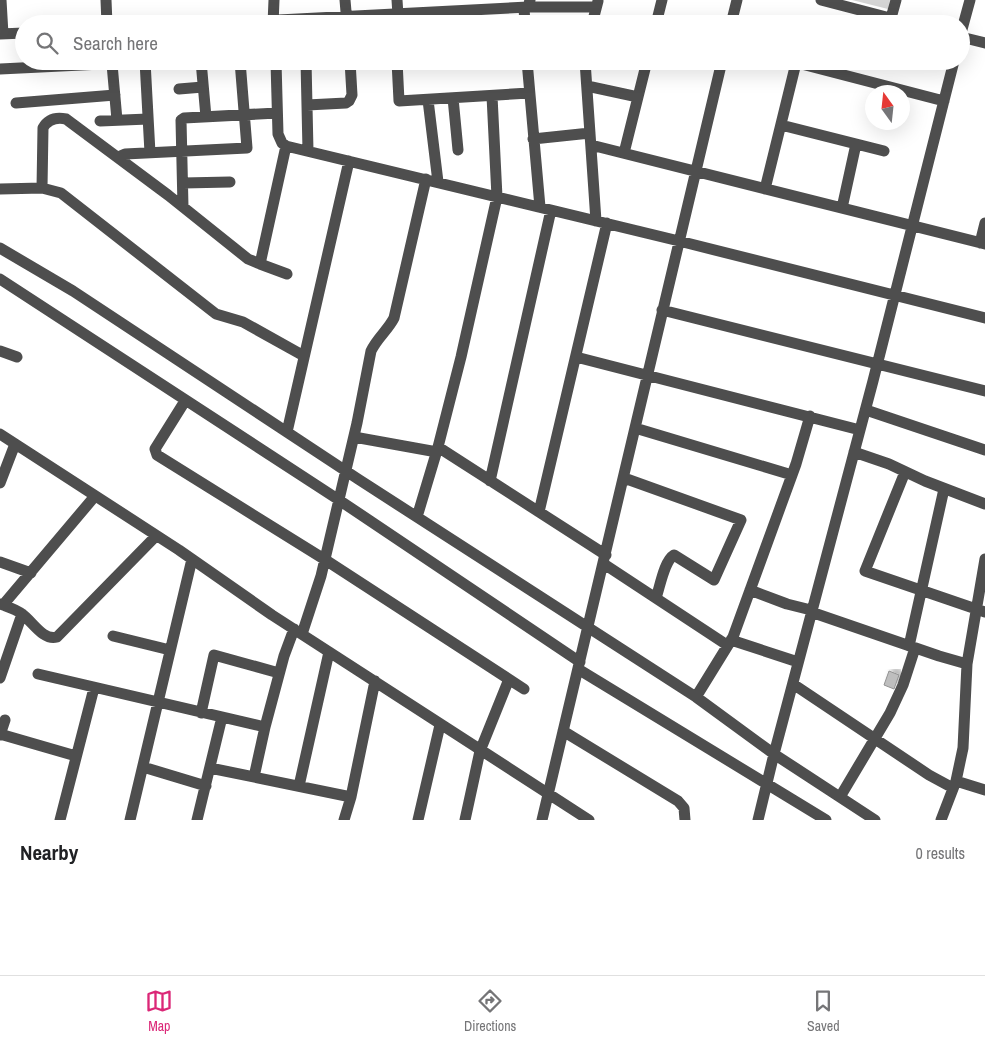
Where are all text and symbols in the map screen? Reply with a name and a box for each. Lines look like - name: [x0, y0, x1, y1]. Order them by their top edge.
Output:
- search box: [15, 15, 970, 70]
- icon: search: [33, 29, 61, 57]
- text: Search here: [73, 30, 158, 56]
- north arrow: [865, 85, 910, 130]
- text: Nearby: [20, 838, 78, 867]
- text: 0 results: [915, 842, 965, 864]
- tab: Map: [145, 987, 173, 1035]
- tab: Directions: [464, 987, 516, 1035]
- tab: Saved: [807, 987, 840, 1035]

